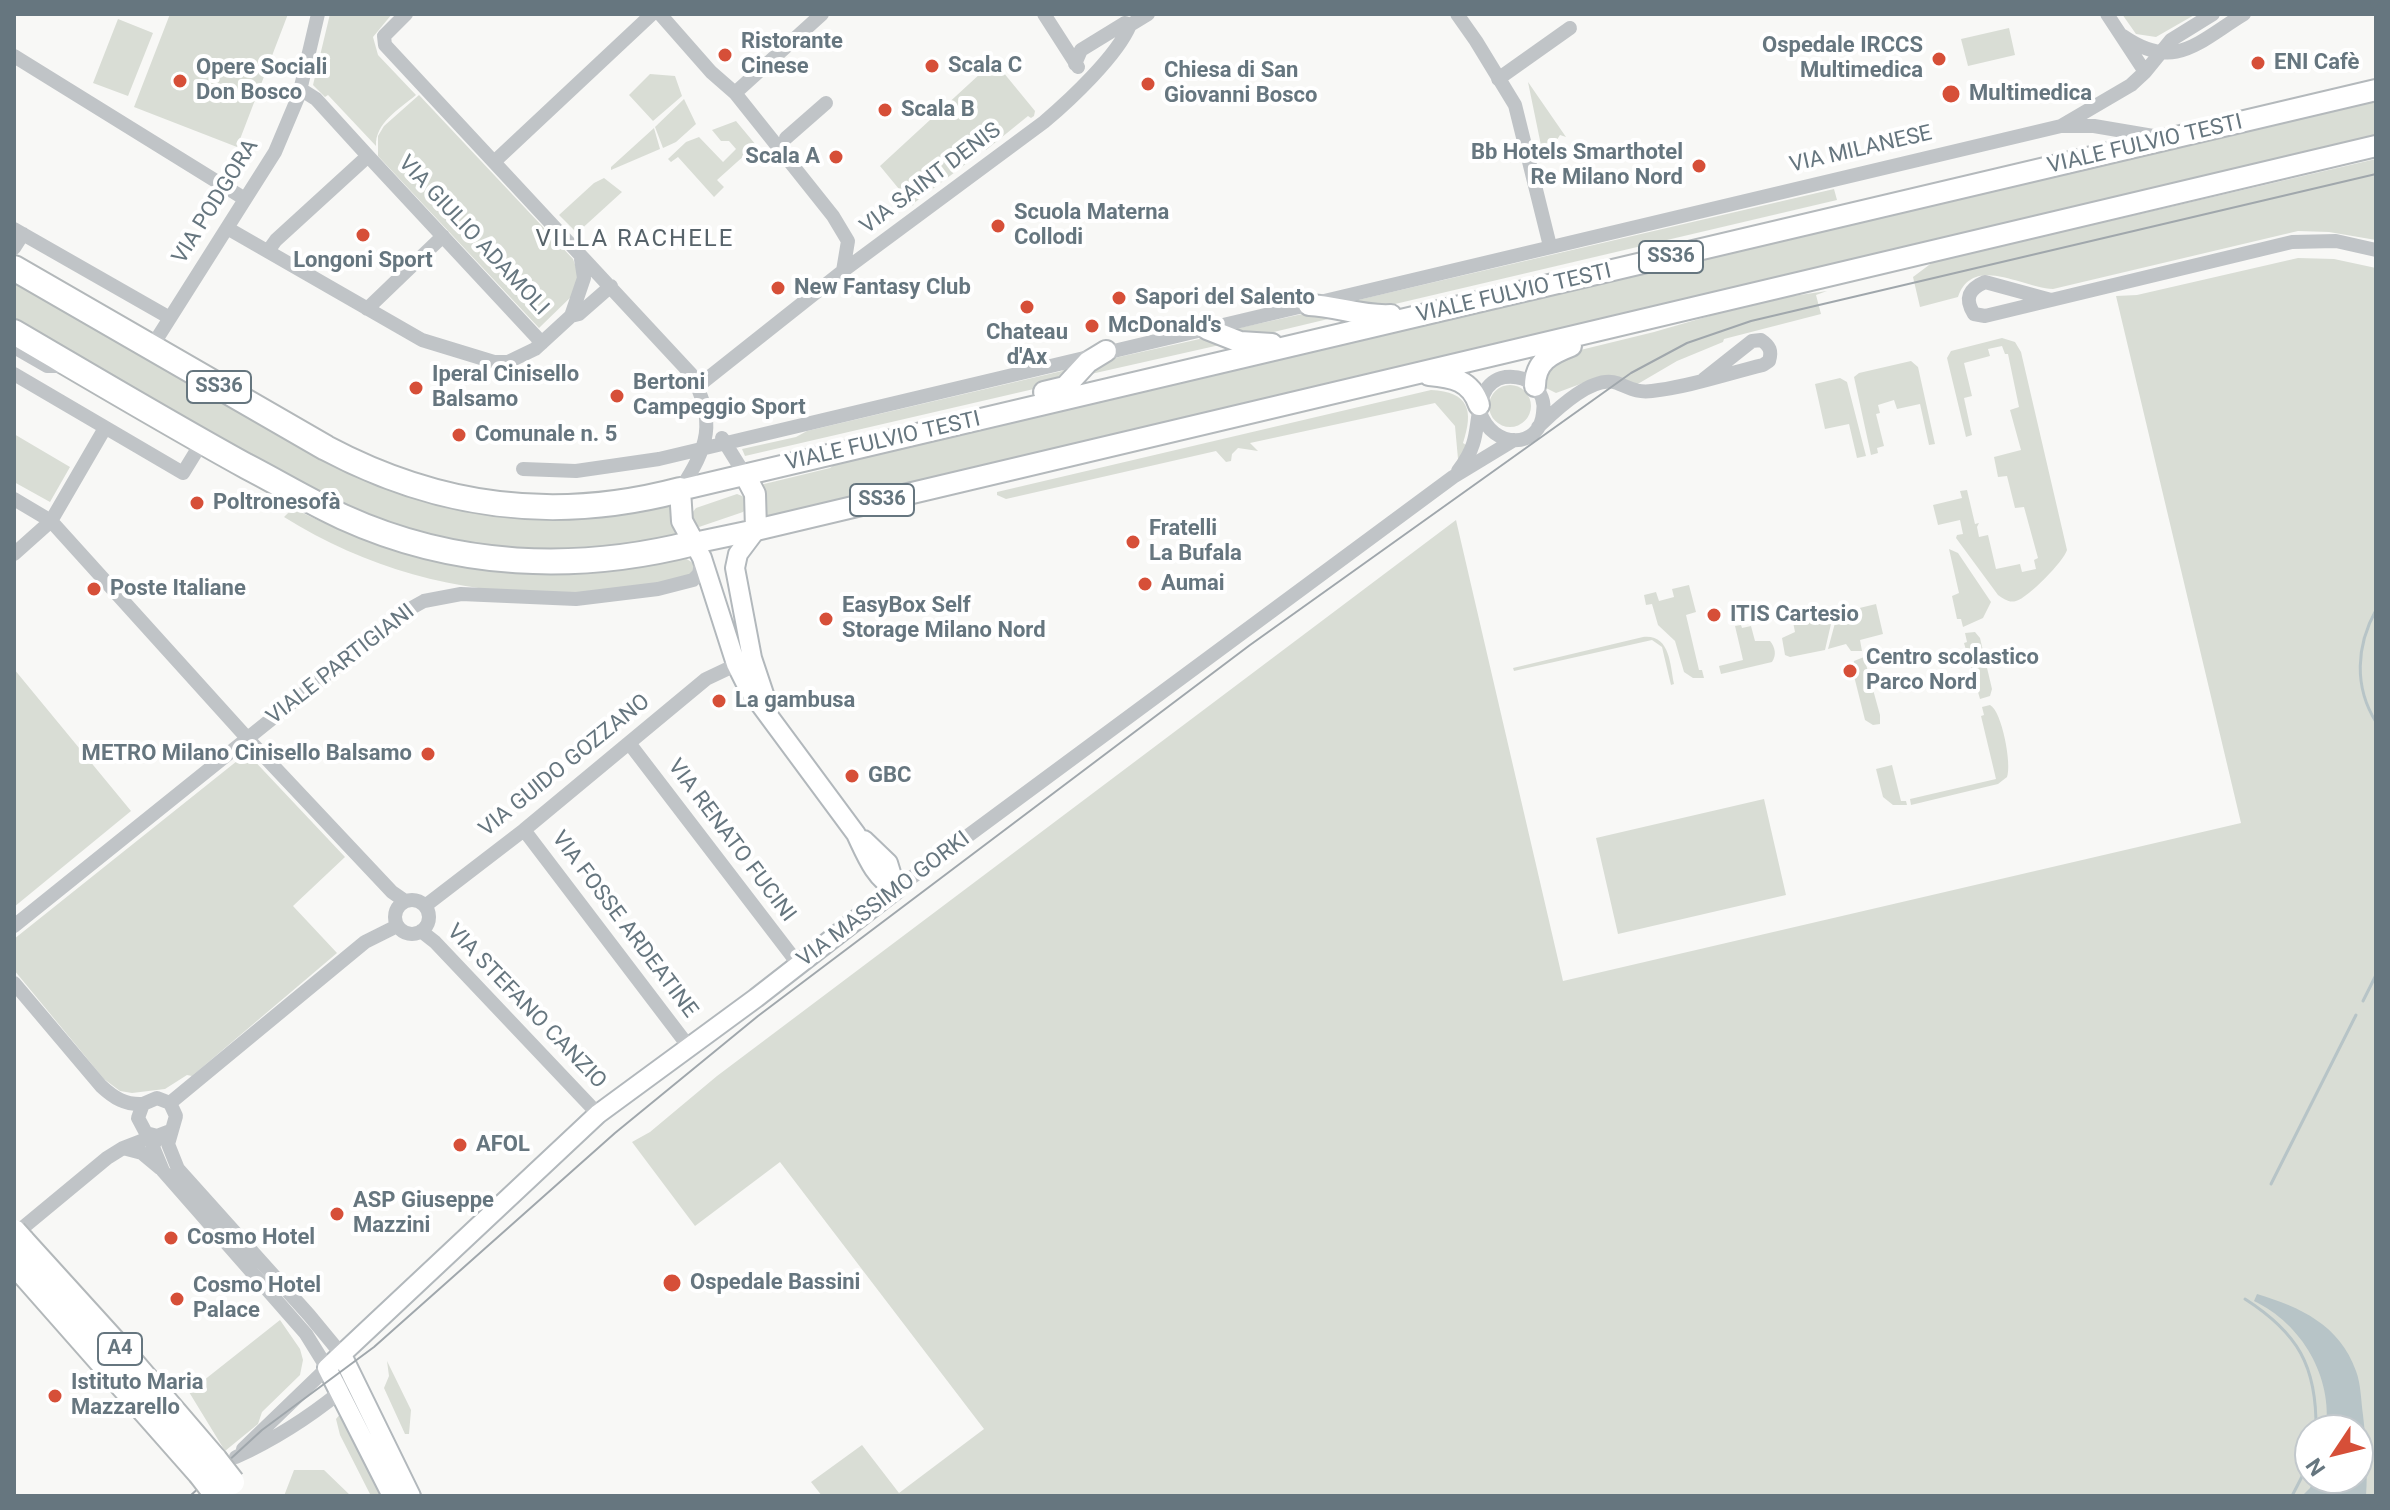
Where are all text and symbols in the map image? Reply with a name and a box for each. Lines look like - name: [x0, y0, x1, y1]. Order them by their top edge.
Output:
- place label: Ristorante Cinese: [741, 29, 843, 80]
- place label: Ospedale IRCCS Multimedica: [1762, 33, 1923, 84]
- marker: Ristorante Cinese: [716, 46, 734, 64]
- marker: Ospedale IRCCS Multimedica: [1930, 50, 1948, 68]
- place label: ENI Cafè: [2274, 50, 2359, 76]
- place label: Scala C: [948, 53, 1022, 79]
- marker: ENI Cafè: [2249, 54, 2267, 72]
- place label: Opere Sociali Don Bosco: [196, 55, 327, 106]
- marker: Scala C: [923, 57, 941, 75]
- place label: Chiesa di San Giovanni Bosco: [1164, 58, 1317, 110]
- marker: Opere Sociali Don Bosco: [171, 72, 189, 90]
- marker: Chiesa di San Giovanni Bosco: [1139, 75, 1157, 93]
- place label: Multimedica: [1969, 81, 2092, 107]
- marker: Multimedica: [1940, 83, 1962, 105]
- place label: Scala B: [901, 97, 975, 123]
- marker: Scala B: [876, 101, 894, 119]
- street label: VIALE FULVIO TESTI: [2045, 110, 2245, 180]
- street label: VIA SAINT DENIS: [856, 118, 1006, 240]
- street label: VIA MILANESE: [1787, 121, 1935, 179]
- street label: VIA PODGORA: [167, 135, 265, 269]
- place label: Bb Hotels Smarthotel Re Milano Nord: [1471, 140, 1683, 192]
- place label: Scala A: [745, 144, 820, 170]
- marker: Scala A: [827, 148, 845, 166]
- street label: VIA GIULIO ADAMOLI: [392, 151, 554, 321]
- marker: Bb Hotels Smarthotel Re Milano Nord: [1690, 157, 1708, 175]
- place label: Scuola Materna Collodi: [1014, 200, 1169, 252]
- marker: Scuola Materna Collodi: [989, 217, 1007, 235]
- marker: Longoni Sport: [354, 226, 372, 244]
- district label: VILLA RACHELE: [536, 226, 734, 254]
- road number: SS36: [1639, 241, 1703, 273]
- place label: Longoni Sport: [293, 248, 433, 274]
- street label: VIALE FULVIO TESTI: [1414, 259, 1614, 329]
- place label: New Fantasy Club: [794, 275, 971, 301]
- marker: New Fantasy Club: [769, 279, 787, 297]
- place label: Sapori del Salento: [1135, 285, 1315, 311]
- marker: Sapori del Salento: [1110, 289, 1128, 307]
- marker: Chateau d'Ax: [1018, 298, 1036, 316]
- place label: McDonald's: [1108, 313, 1222, 339]
- marker: McDonald's: [1083, 317, 1101, 335]
- place label: Chateau d'Ax: [986, 320, 1068, 372]
- place label: Iperal Cinisello Balsamo: [432, 362, 579, 414]
- place label: Bertoni Campeggio Sport: [633, 370, 806, 422]
- road number: SS36: [187, 371, 251, 403]
- marker: Iperal Cinisello Balsamo: [407, 379, 425, 397]
- marker: Bertoni Campeggio Sport: [608, 387, 626, 405]
- street label: VIALE FULVIO TESTI: [783, 407, 983, 477]
- place label: Comunale n. 5: [475, 422, 617, 448]
- marker: Comunale n. 5: [450, 426, 468, 444]
- road number: SS36: [850, 484, 914, 516]
- place label: Poltronesofà: [213, 490, 340, 516]
- marker: Poltronesofà: [188, 494, 206, 512]
- place label: Fratelli La Bufala: [1149, 516, 1242, 568]
- marker: Fratelli La Bufala: [1124, 533, 1142, 551]
- place label: Aumai: [1161, 571, 1225, 597]
- marker: Aumai: [1136, 575, 1154, 593]
- place label: Poste Italiane: [110, 576, 246, 602]
- marker: Poste Italiane: [85, 580, 103, 598]
- place label: EasyBox Self Storage Milano Nord: [842, 593, 1046, 644]
- street label: VIALE PARTIGIANI: [262, 599, 420, 731]
- place label: ITIS Cartesio: [1730, 602, 1859, 628]
- marker: ITIS Cartesio: [1705, 606, 1723, 624]
- marker: EasyBox Self Storage Milano Nord: [817, 610, 835, 628]
- place label: Centro scolastico Parco Nord: [1866, 645, 2039, 696]
- marker: Centro scolastico Parco Nord: [1841, 662, 1859, 680]
- place label: La gambusa: [735, 688, 855, 714]
- street label: VIA GUIDO GOZZANO: [474, 689, 656, 843]
- marker: La gambusa: [710, 692, 728, 710]
- place label: METRO Milano Cinisello Balsamo: [82, 741, 412, 767]
- marker: METRO Milano Cinisello Balsamo: [419, 745, 437, 763]
- street label: VIA RENATO FUCINI: [661, 754, 801, 928]
- place label: GBC: [868, 763, 911, 789]
- marker: GBC: [843, 767, 861, 785]
- street label: VIA FOSSE ARDEATINE: [545, 827, 703, 1023]
- street label: VIA MASSIMO GORKI: [793, 827, 975, 973]
- street label: VIA STEFANO CANZIO: [441, 919, 611, 1095]
- place label: AFOL: [476, 1132, 530, 1158]
- marker: AFOL: [451, 1136, 469, 1154]
- place label: ASP Giuseppe Mazzini: [353, 1188, 494, 1240]
- marker: ASP Giuseppe Mazzini: [328, 1205, 346, 1223]
- place label: Cosmo Hotel: [187, 1225, 315, 1251]
- marker: Cosmo Hotel: [162, 1229, 180, 1247]
- place label: Ospedale Bassini: [690, 1270, 860, 1296]
- marker: Ospedale Bassini: [661, 1272, 683, 1294]
- place label: Cosmo Hotel Palace: [193, 1273, 321, 1324]
- marker: Cosmo Hotel Palace: [168, 1290, 186, 1308]
- road number: A4: [98, 1333, 142, 1365]
- place label: Istituto Maria Mazzarello: [71, 1370, 203, 1422]
- marker: Istituto Maria Mazzarello: [46, 1387, 64, 1405]
- north arrow: [2294, 1414, 2374, 1494]
- text: N: [2301, 1453, 2330, 1480]

